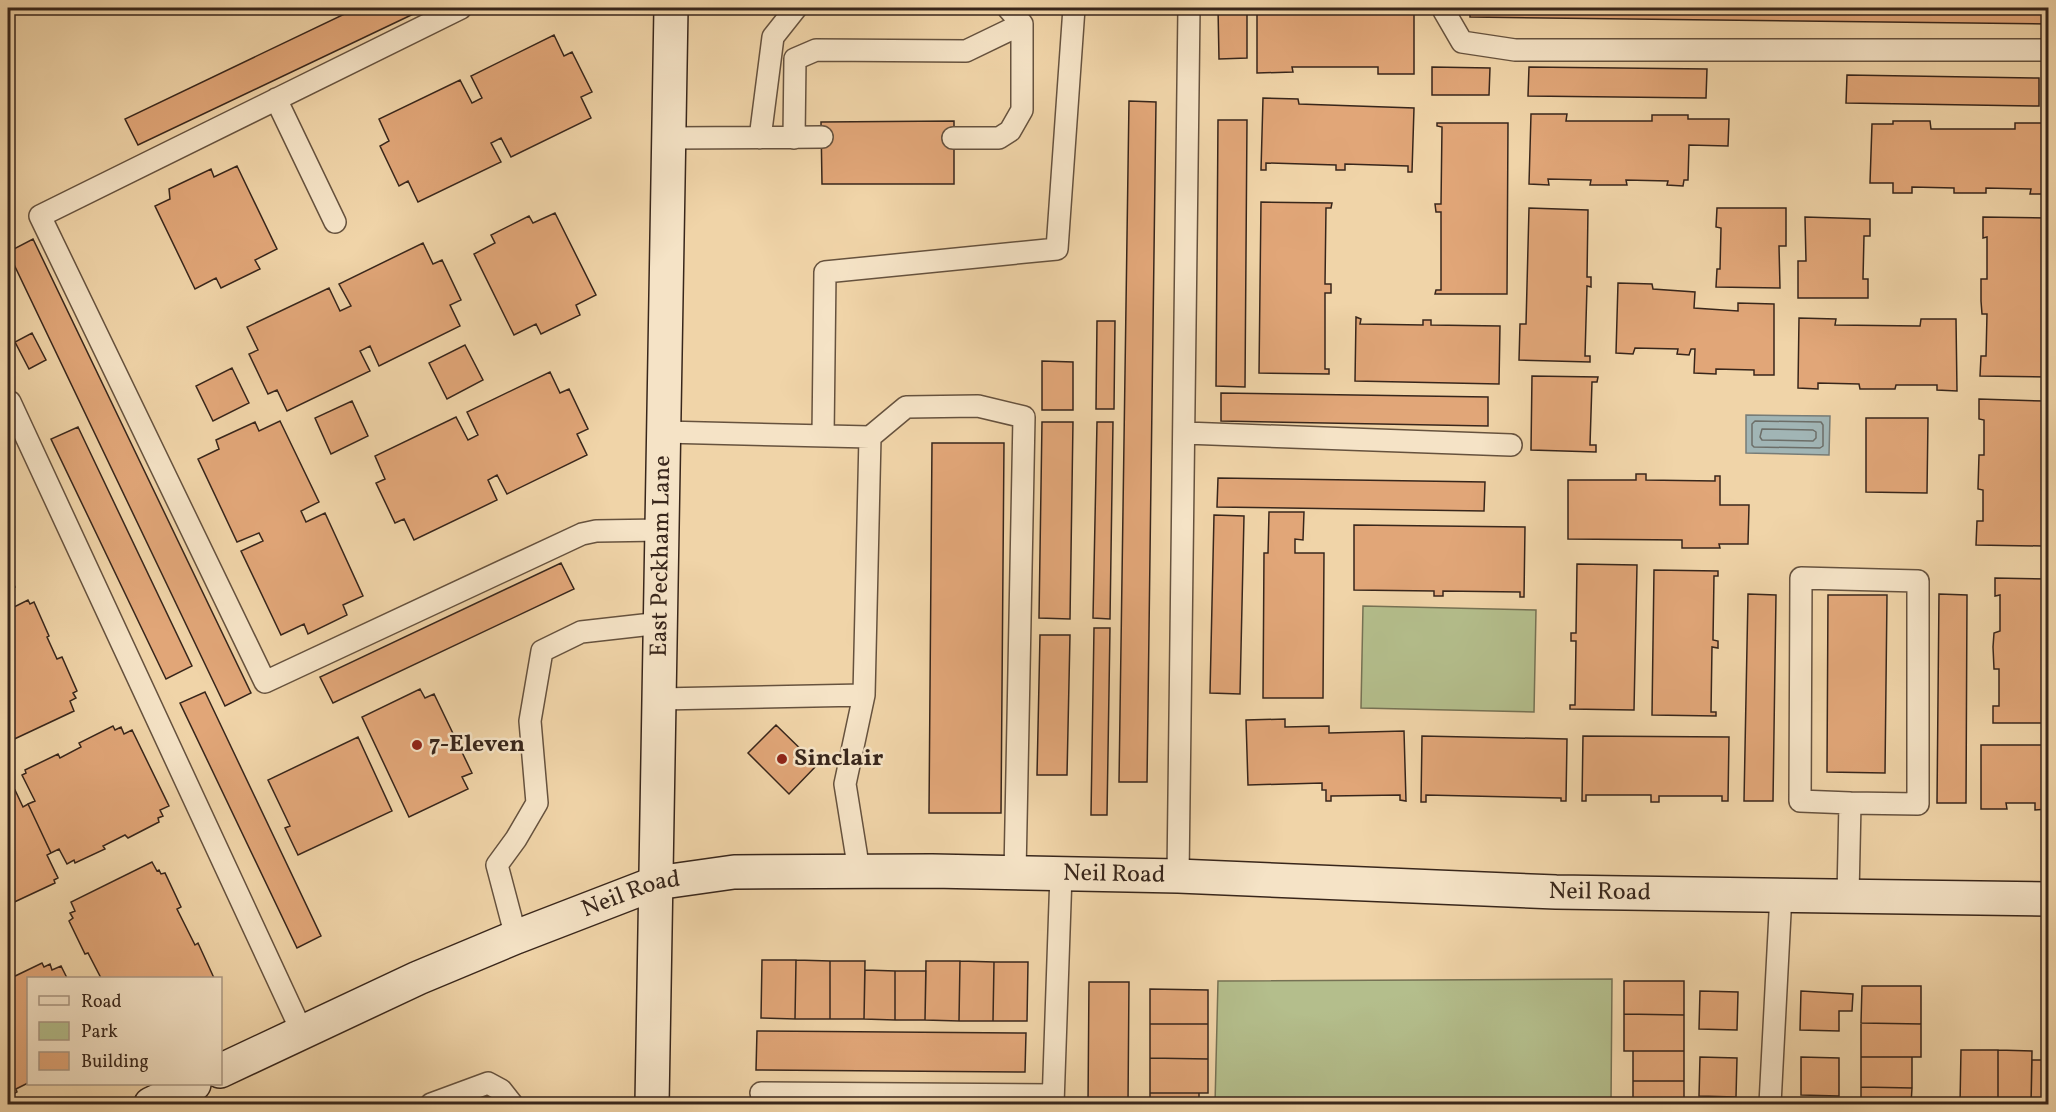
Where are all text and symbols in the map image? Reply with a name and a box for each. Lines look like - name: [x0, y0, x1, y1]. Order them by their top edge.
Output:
- street label: East Peckham Lane: [643, 455, 680, 657]
- place label: 7-Eleven: [429, 728, 525, 762]
- marker: 7-Eleven: [410, 738, 424, 752]
- place label: Sinclair: [794, 742, 883, 776]
- marker: Sinclair: [775, 752, 789, 766]
- street label: Neil Road: [1062, 857, 1166, 893]
- street label: Neil Road: [577, 863, 682, 927]
- street label: Neil Road: [1548, 875, 1651, 910]
- legend: [27, 977, 222, 1085]
- text: Road: [81, 990, 122, 1015]
- text: Park: [81, 1020, 118, 1045]
- text: Building: [81, 1050, 149, 1075]

